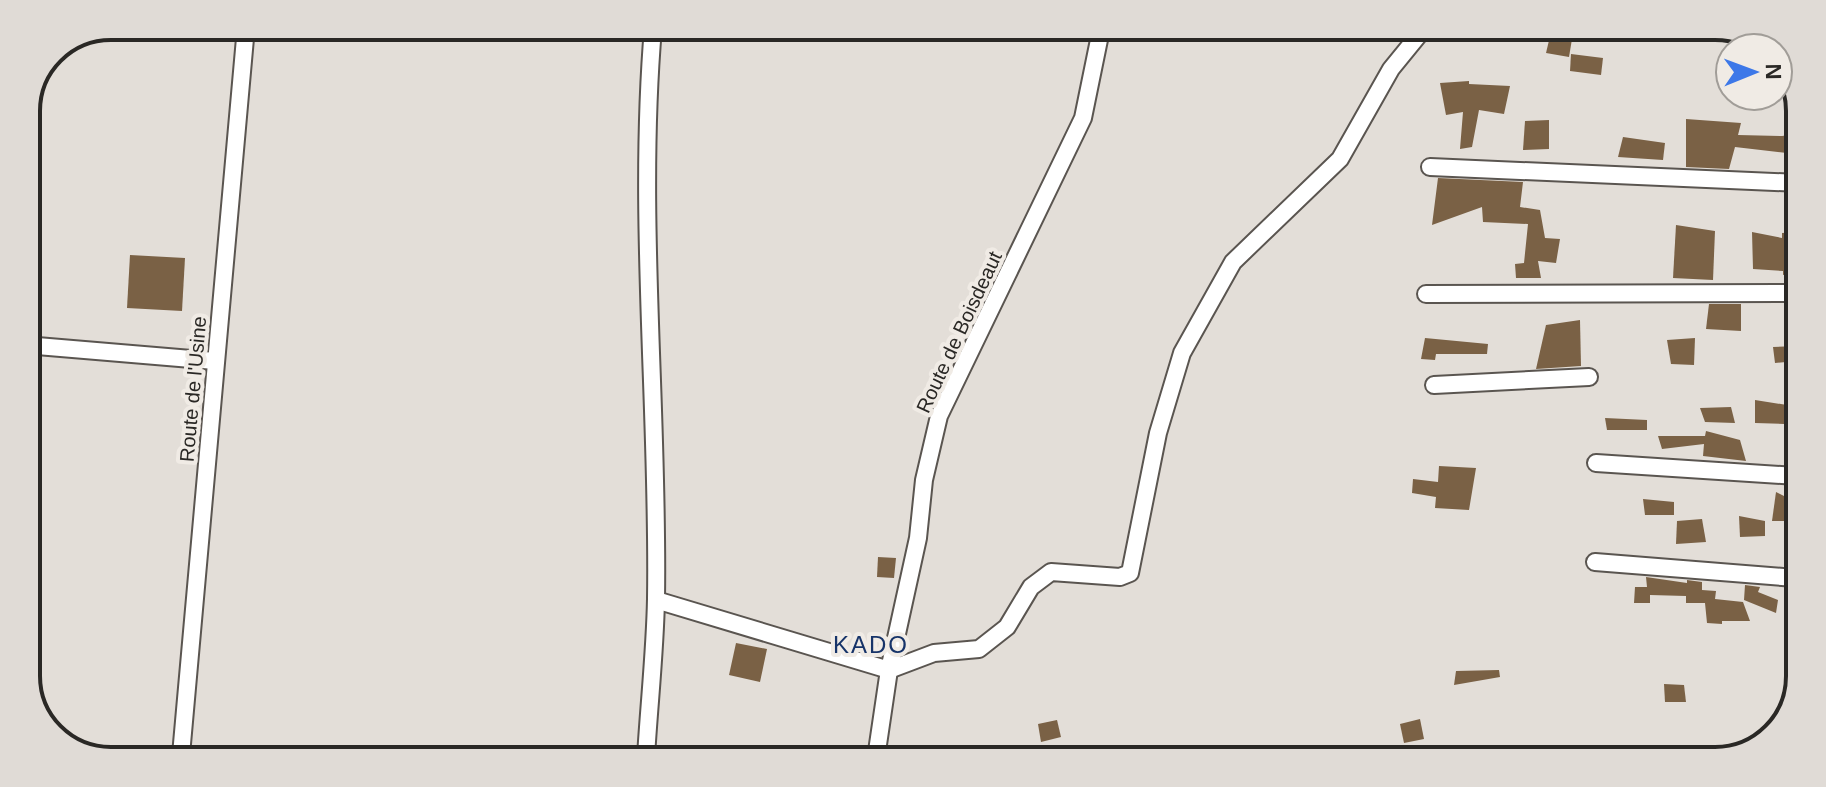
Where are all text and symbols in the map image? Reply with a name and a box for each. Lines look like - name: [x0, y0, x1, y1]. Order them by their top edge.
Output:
- north arrow: [1714, 32, 1794, 112]
- text: N: [1761, 63, 1786, 80]
- street label: Route de Boisdeaut: [912, 247, 1006, 416]
- street label: Route de l'Usine: [176, 315, 210, 463]
- district label: KADO: [833, 631, 909, 658]

